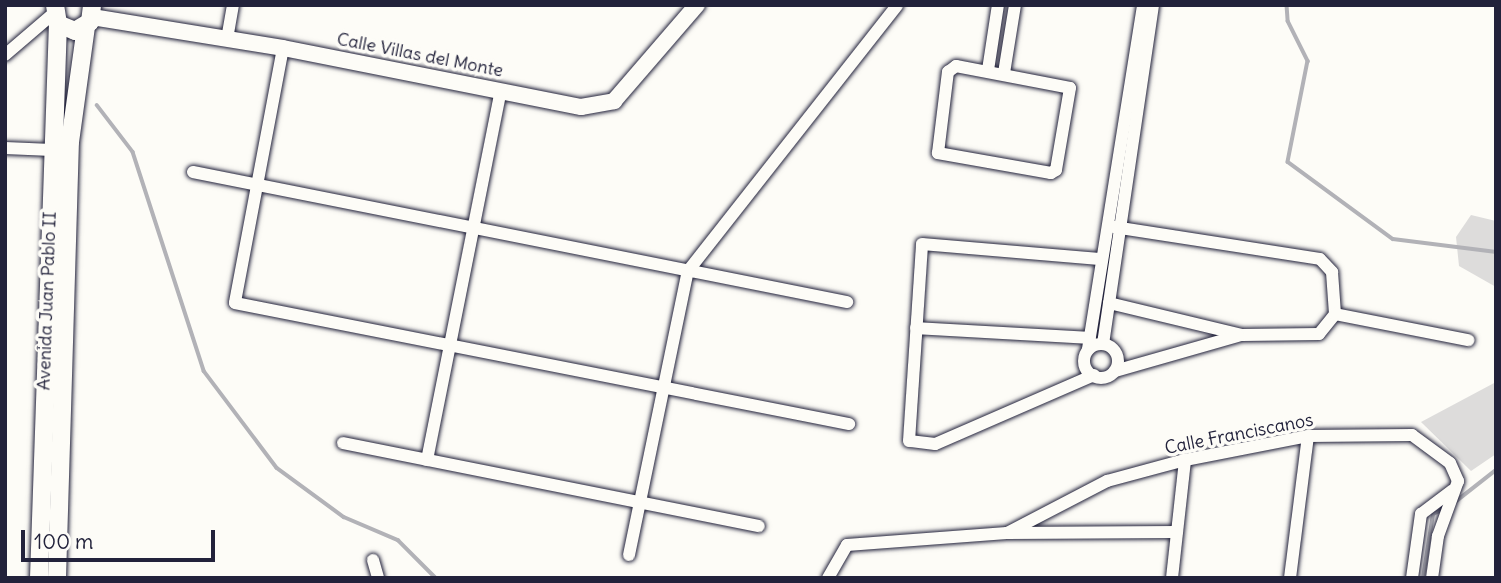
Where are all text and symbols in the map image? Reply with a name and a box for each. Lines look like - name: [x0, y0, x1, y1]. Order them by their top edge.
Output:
- street label: Calle Villas del Monte: [335, 28, 505, 82]
- street label: Avenida Juan Pablo II: [33, 211, 61, 391]
- street label: Calle Franciscanos: [1163, 409, 1315, 459]
- scale bar: [24, 516, 219, 560]
- text: 100 m: [34, 528, 93, 555]

